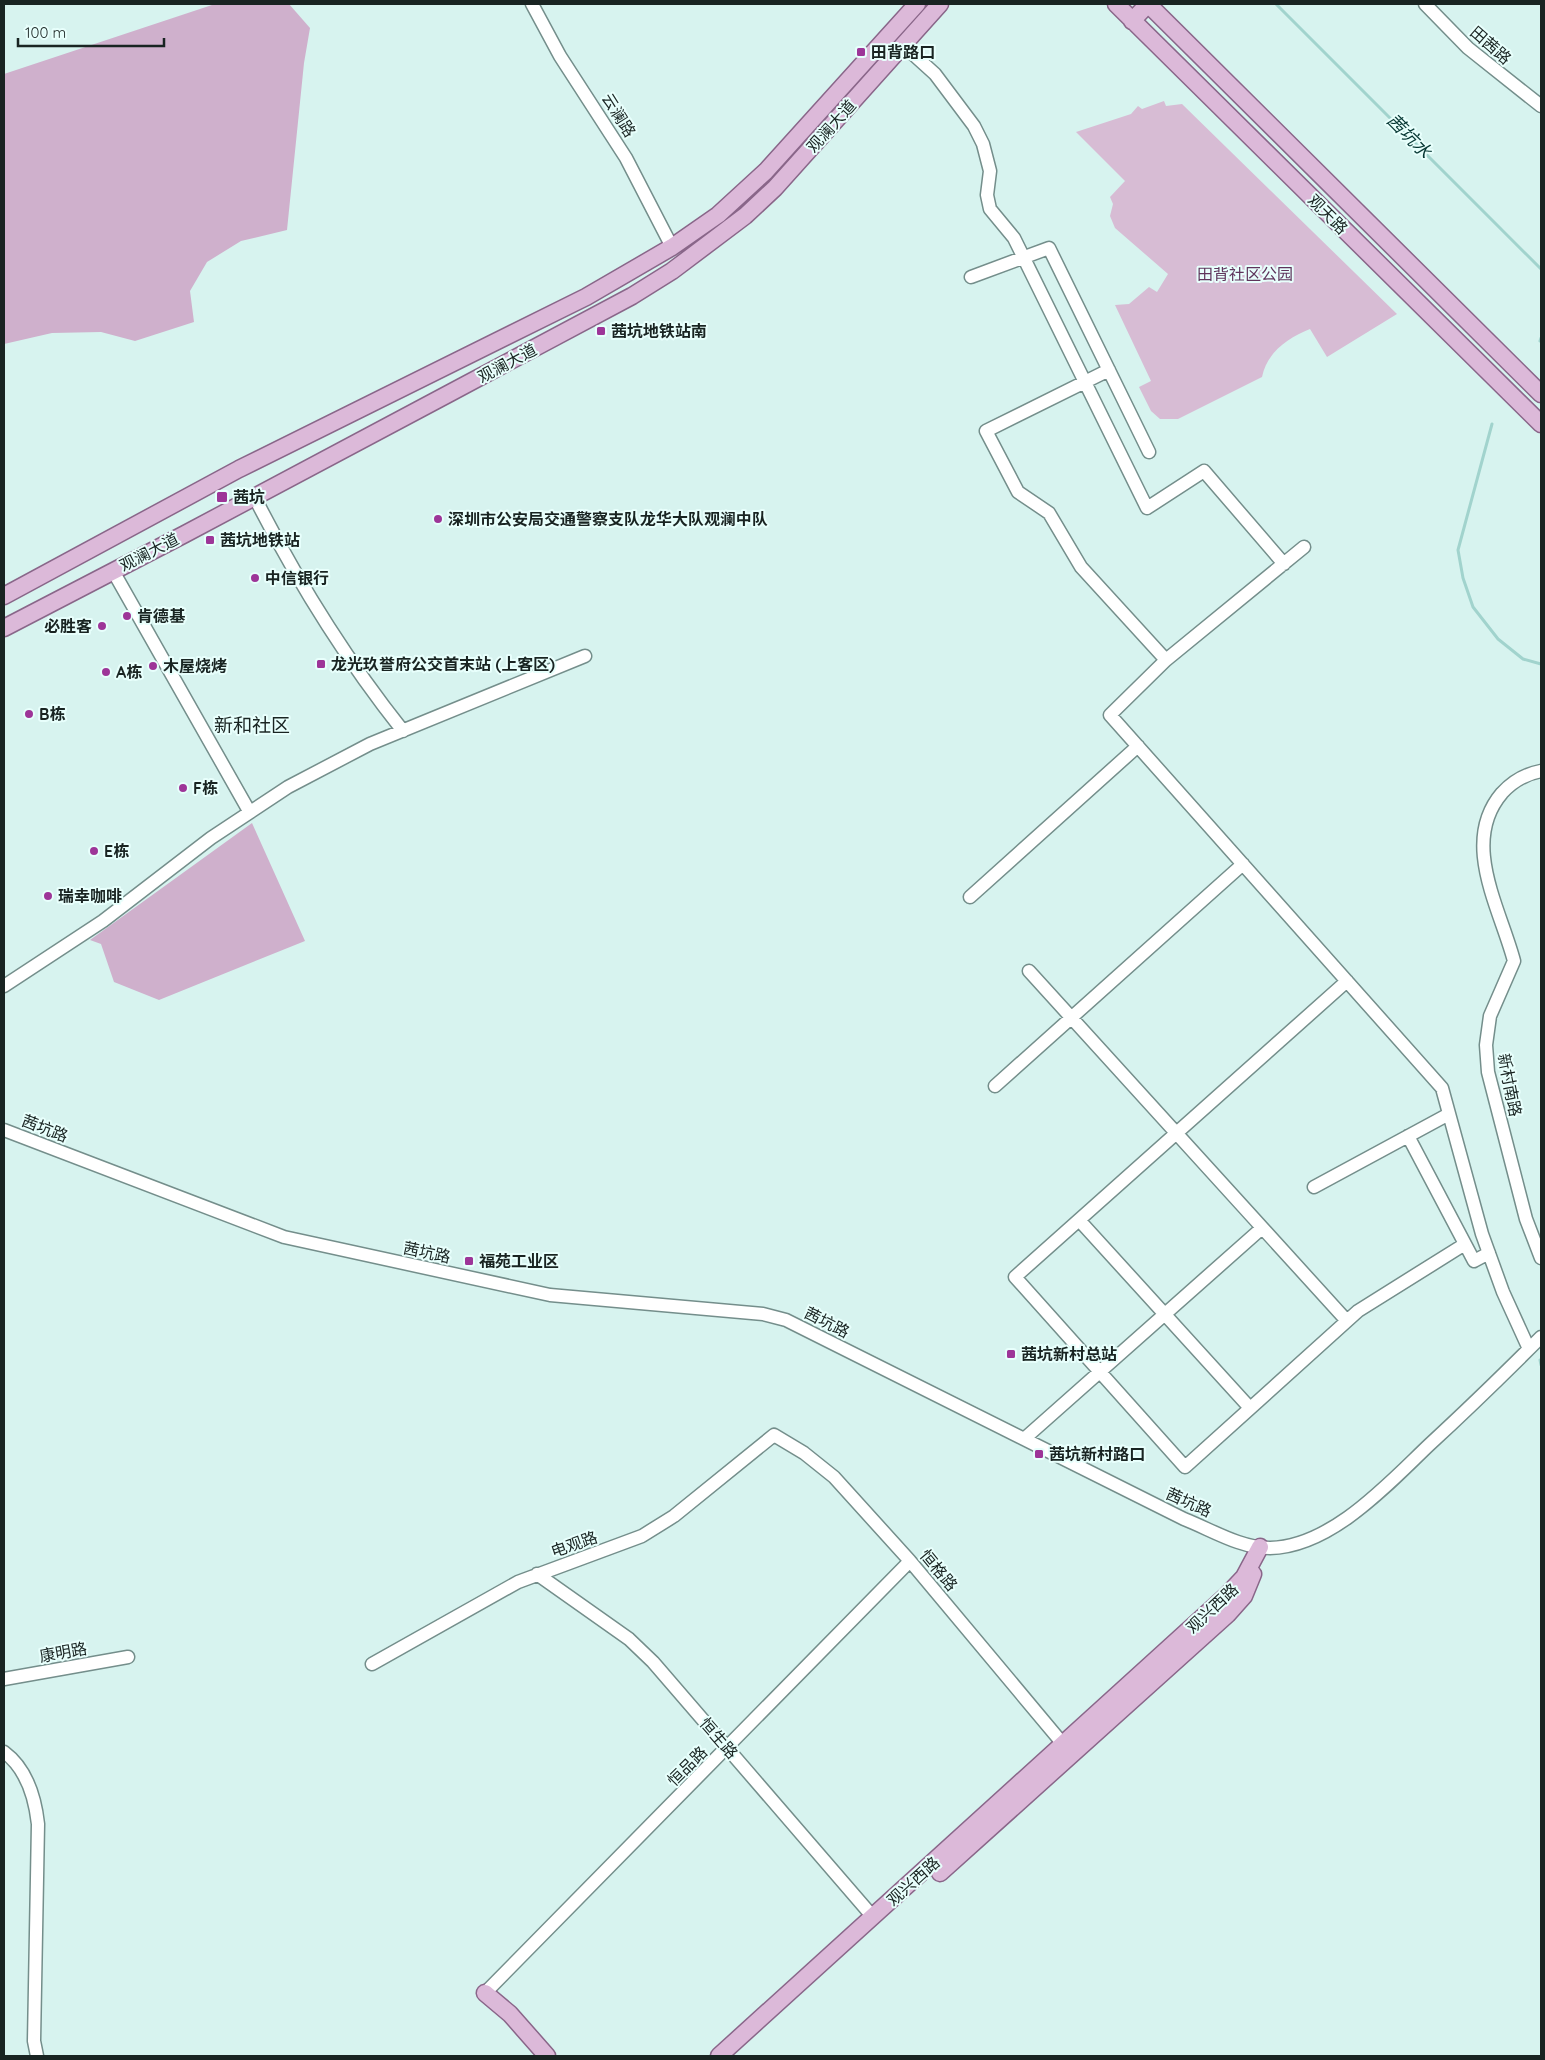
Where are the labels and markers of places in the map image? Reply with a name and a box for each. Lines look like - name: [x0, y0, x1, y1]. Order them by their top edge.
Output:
- place label: 田背路口: [871, 42, 935, 62]
- marker: 田背路口: [855, 46, 867, 58]
- place label: 茜坑地铁站南: [611, 321, 707, 341]
- marker: 茜坑地铁站南: [595, 325, 607, 337]
- place label: 茜坑: [233, 487, 265, 507]
- marker: 茜坑: [215, 490, 229, 504]
- place label: 深圳市公安局交通警察支队龙华大队观澜中队: [448, 509, 768, 529]
- marker: 深圳市公安局交通警察支队龙华大队观澜中队: [432, 513, 444, 525]
- place label: 茜坑地铁站: [220, 530, 300, 550]
- marker: 茜坑地铁站: [204, 534, 216, 546]
- place label: 中信银行: [265, 568, 329, 588]
- marker: 中信银行: [249, 572, 261, 584]
- place label: 肯德基: [137, 606, 186, 626]
- marker: 肯德基: [121, 610, 133, 622]
- place label: 必胜客: [44, 616, 92, 636]
- marker: 必胜客: [96, 620, 108, 632]
- place label: 龙光玖誉府公交首末站 (上客区): [331, 654, 555, 674]
- place label: 木屋烧烤: [163, 656, 227, 676]
- marker: 龙光玖誉府公交首末站 (上客区): [315, 658, 327, 670]
- marker: 木屋烧烤: [147, 660, 159, 672]
- place label: A栋: [116, 662, 142, 682]
- marker: A栋: [100, 666, 112, 678]
- place label: B栋: [39, 704, 65, 724]
- marker: B栋: [23, 708, 35, 720]
- place label: F栋: [193, 778, 218, 798]
- marker: F栋: [177, 782, 189, 794]
- place label: E栋: [104, 841, 129, 861]
- marker: E栋: [88, 845, 100, 857]
- place label: 瑞幸咖啡: [58, 886, 122, 906]
- marker: 瑞幸咖啡: [42, 890, 54, 902]
- place label: 福苑工业区: [479, 1251, 559, 1271]
- marker: 福苑工业区: [463, 1255, 475, 1267]
- place label: 茜坑新村总站: [1021, 1344, 1117, 1364]
- marker: 茜坑新村总站: [1005, 1348, 1017, 1360]
- place label: 茜坑新村路口: [1049, 1444, 1145, 1464]
- marker: 茜坑新村路口: [1033, 1448, 1045, 1460]

